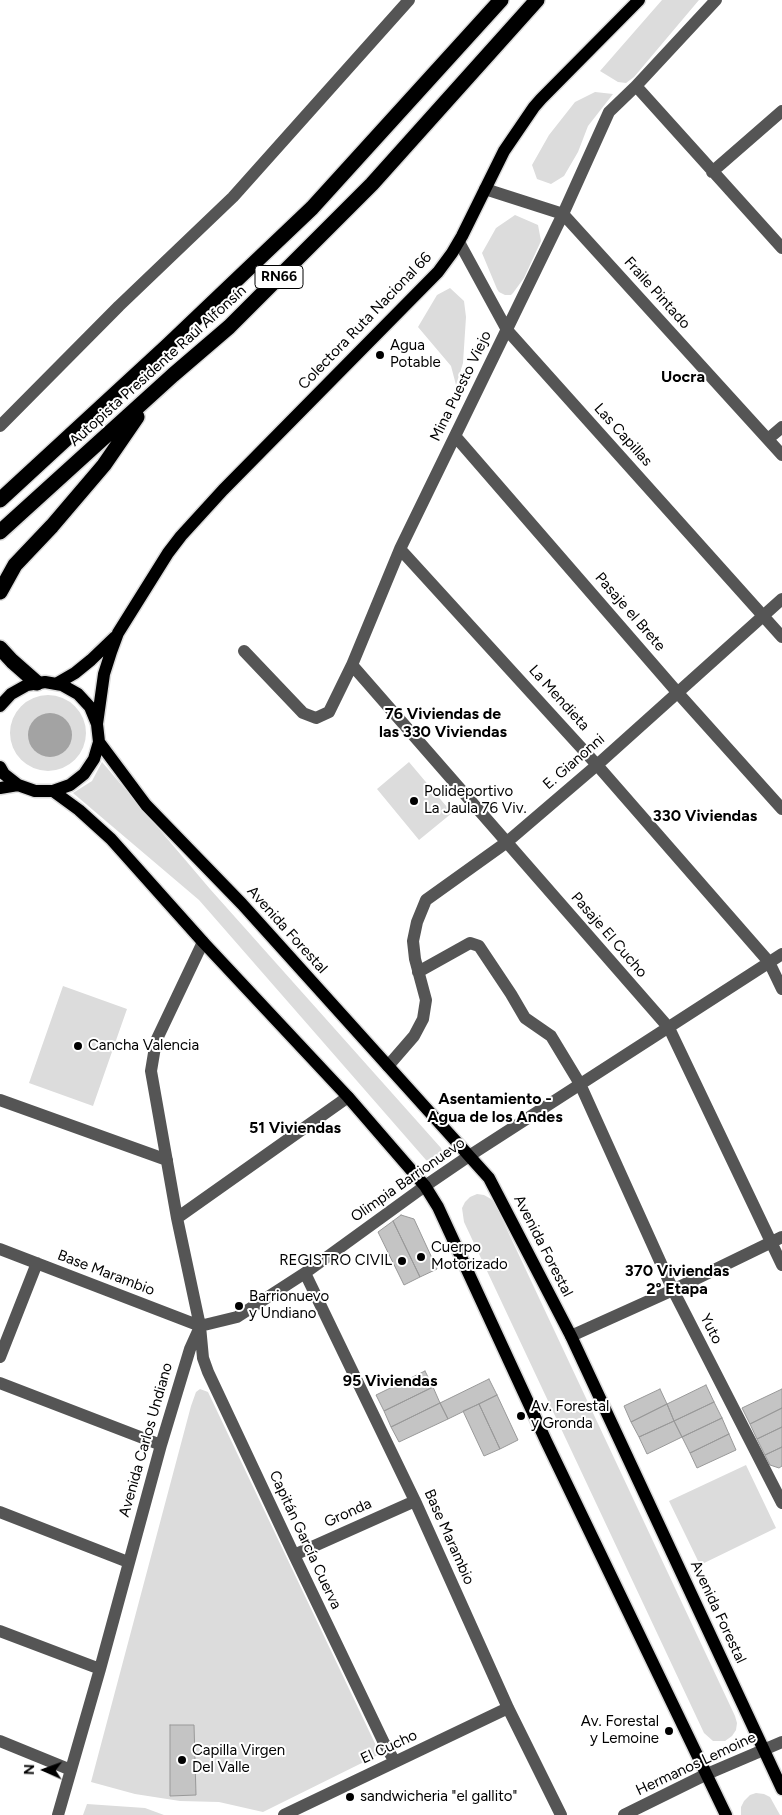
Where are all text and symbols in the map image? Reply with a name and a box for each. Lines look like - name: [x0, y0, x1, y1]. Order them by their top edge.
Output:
- street label: Colectora Ruta Nacional 66: [295, 249, 435, 393]
- street label: Fraile Pintado: [620, 253, 694, 333]
- road number: RN66: [255, 266, 303, 288]
- street label: Autopista Presidente Raúl Alfonsín: [66, 282, 250, 450]
- street label: Mina Puesto Viejo: [426, 328, 496, 444]
- place label: Agua Potable: [390, 337, 441, 372]
- marker: Agua Potable: [374, 349, 386, 361]
- district label: Uocra: [661, 367, 705, 387]
- street label: Las Capillas: [590, 400, 656, 470]
- street label: Pasaje el Brete: [591, 569, 669, 655]
- street label: La Mendieta: [525, 661, 593, 735]
- district label: 76 Viviendas de las 330 Viviendas: [379, 704, 507, 742]
- street label: E. Gianonni: [540, 730, 608, 794]
- place label: Polideportivo La Jaula 76 Viv.: [424, 783, 527, 818]
- marker: Polideportivo La Jaula 76 Viv.: [408, 795, 420, 807]
- district label: 330 Viviendas: [653, 806, 757, 826]
- street label: Avenida Forestal: [243, 883, 331, 977]
- street label: Pasaje El Cucho: [567, 889, 651, 981]
- place label: Cancha Valencia: [88, 1037, 199, 1055]
- marker: Cancha Valencia: [72, 1040, 84, 1052]
- district label: Asentamiento - Agua de los Andes: [427, 1089, 563, 1127]
- district label: 51 Viviendas: [249, 1118, 341, 1138]
- street label: Olimpia Barrionuevo: [348, 1134, 468, 1226]
- street label: Avenida Forestal: [510, 1192, 576, 1300]
- place label: Cuerpo Motorizado: [431, 1239, 508, 1274]
- street label: Base Marambio: [55, 1246, 157, 1300]
- marker: Cuerpo Motorizado: [415, 1251, 427, 1263]
- place label: REGISTRO CIVIL: [279, 1252, 392, 1270]
- marker: REGISTRO CIVIL: [396, 1255, 408, 1267]
- district label: 370 Viviendas 2° Etapa: [625, 1261, 729, 1299]
- place label: Barrionuevo y Undiano: [249, 1288, 329, 1323]
- marker: Barrionuevo y Undiano: [233, 1300, 245, 1312]
- street label: Yuto: [696, 1311, 726, 1347]
- street label: Avenida Carlos Undiano: [115, 1361, 177, 1519]
- district label: 95 Viviendas: [343, 1371, 437, 1391]
- place label: Av. Forestal y Gronda: [531, 1398, 609, 1433]
- marker: Av. Forestal y Gronda: [515, 1410, 527, 1422]
- street label: Capitán García Cuerva: [265, 1468, 345, 1612]
- street label: Base Marambio: [420, 1487, 478, 1587]
- street label: Gronda: [322, 1495, 374, 1531]
- street label: Avenida Forestal: [686, 1558, 750, 1666]
- place label: Av. Forestal y Lemoine: [581, 1713, 659, 1748]
- marker: Av. Forestal y Lemoine: [663, 1725, 675, 1737]
- street label: El Cucho: [358, 1726, 420, 1768]
- street label: Hermanos Lemoine: [633, 1728, 759, 1800]
- place label: Capilla Virgen Del Valle: [192, 1742, 285, 1777]
- north arrow: [20, 1745, 70, 1795]
- marker: Capilla Virgen Del Valle: [176, 1754, 188, 1766]
- text: N: [21, 1764, 38, 1775]
- place label: sandwicheria "el gallito": [360, 1788, 517, 1806]
- marker: sandwicheria "el gallito": [344, 1791, 356, 1803]

